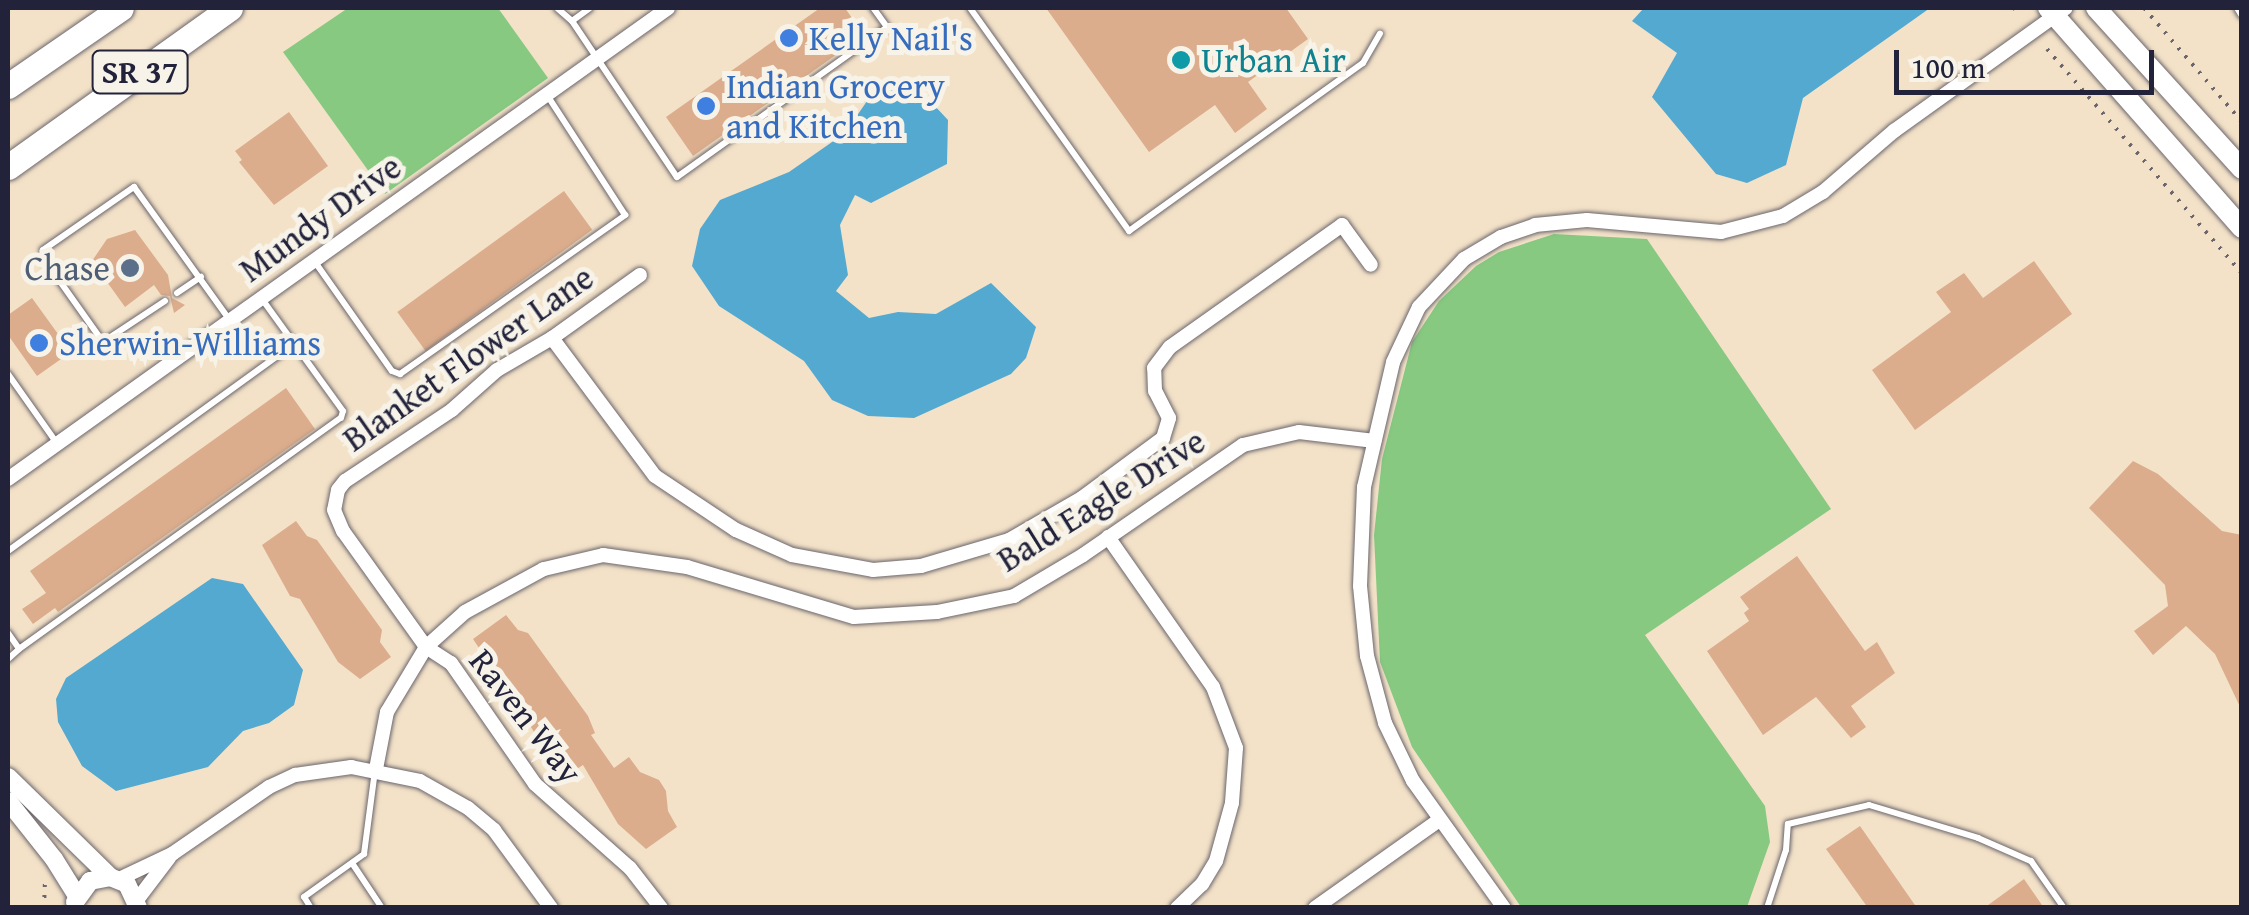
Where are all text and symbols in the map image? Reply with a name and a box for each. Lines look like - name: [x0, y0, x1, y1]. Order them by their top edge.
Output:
- place label: Kelly Nail's: [809, 17, 973, 59]
- marker: Kelly Nail's: [778, 27, 800, 49]
- scale bar: [1899, 30, 2159, 92]
- place label: Urban Air: [1201, 39, 1346, 81]
- road number: SR 37: [90, 45, 190, 99]
- text: 100 m: [1911, 45, 1985, 89]
- marker: Urban Air: [1170, 49, 1192, 71]
- place label: Indian Grocery and Kitchen: [726, 65, 945, 147]
- marker: Indian Grocery and Kitchen: [695, 95, 717, 117]
- street label: Mundy Drive: [231, 145, 409, 291]
- place label: Chase: [24, 247, 110, 289]
- street label: Blanket Flower Lane: [335, 256, 601, 460]
- marker: Chase: [119, 257, 141, 279]
- place label: Sherwin-Williams: [59, 322, 321, 364]
- marker: Sherwin-Williams: [28, 332, 50, 354]
- street label: Bald Eagle Drive: [989, 419, 1213, 581]
- street label: Raven Way: [461, 640, 591, 792]

